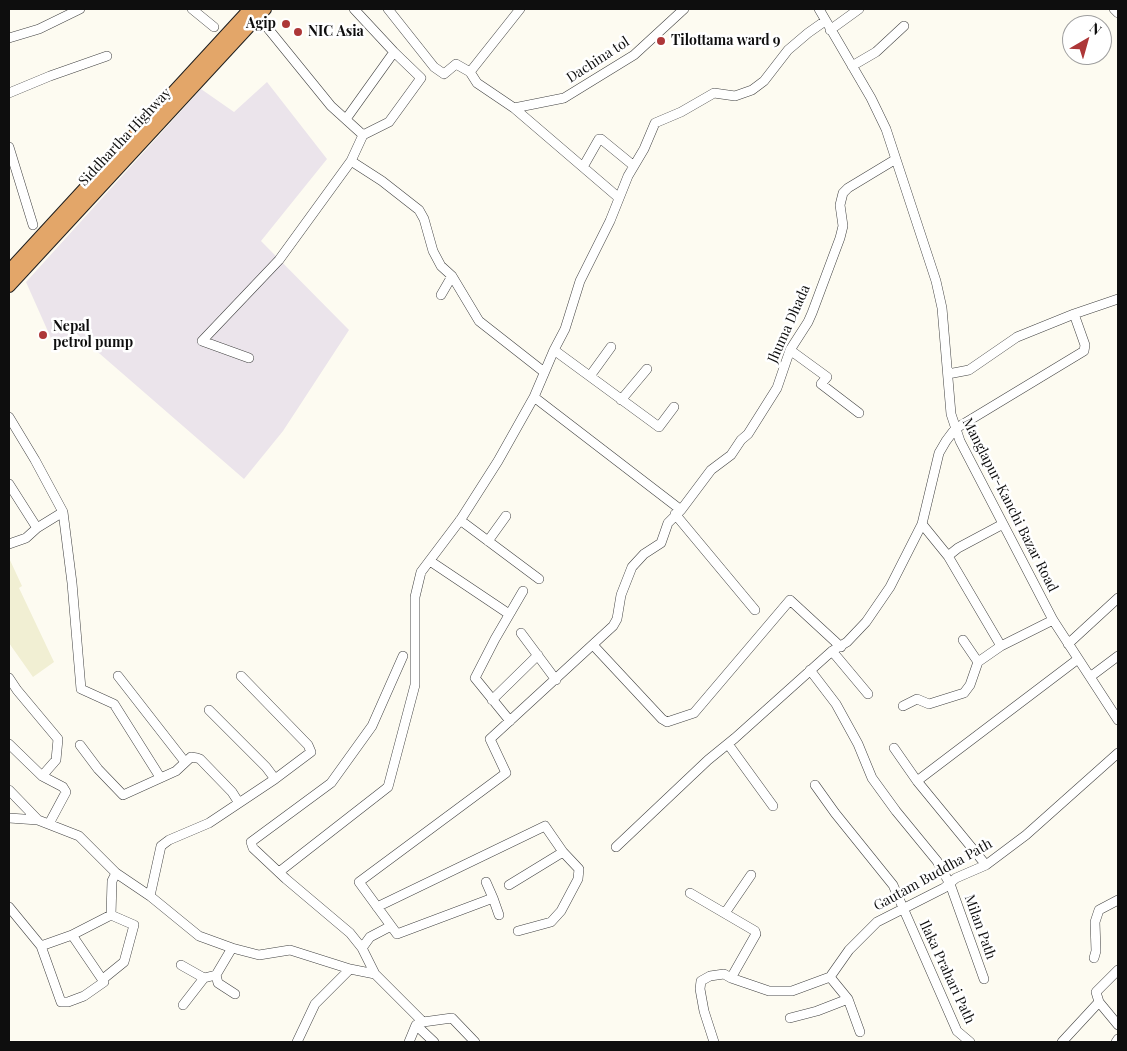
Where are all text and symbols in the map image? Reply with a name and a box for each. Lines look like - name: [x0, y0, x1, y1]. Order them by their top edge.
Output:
- north arrow: [1062, 15, 1112, 65]
- place label: Agip: [246, 16, 276, 32]
- marker: Agip: [280, 18, 292, 30]
- text: N: [1086, 18, 1106, 39]
- place label: NIC Asia: [308, 24, 364, 40]
- marker: NIC Asia: [292, 26, 304, 38]
- street label: Dachina tol: [563, 33, 633, 87]
- place label: Tilottama ward 9: [671, 33, 781, 49]
- marker: Tilottama ward 9: [655, 35, 667, 47]
- street label: Siddhartha Highway: [75, 85, 175, 189]
- street label: Jhuma Dhada: [764, 282, 814, 366]
- place label: Nepal petrol pump: [53, 319, 133, 352]
- marker: Nepal petrol pump: [37, 329, 49, 341]
- street label: Manglapur-Kanchi Bazar Road: [959, 415, 1061, 595]
- street label: Gautam Buddha Path: [871, 835, 995, 915]
- street label: Milan Path: [961, 892, 999, 962]
- street label: Ilaka Prahari Path: [916, 918, 978, 1026]

